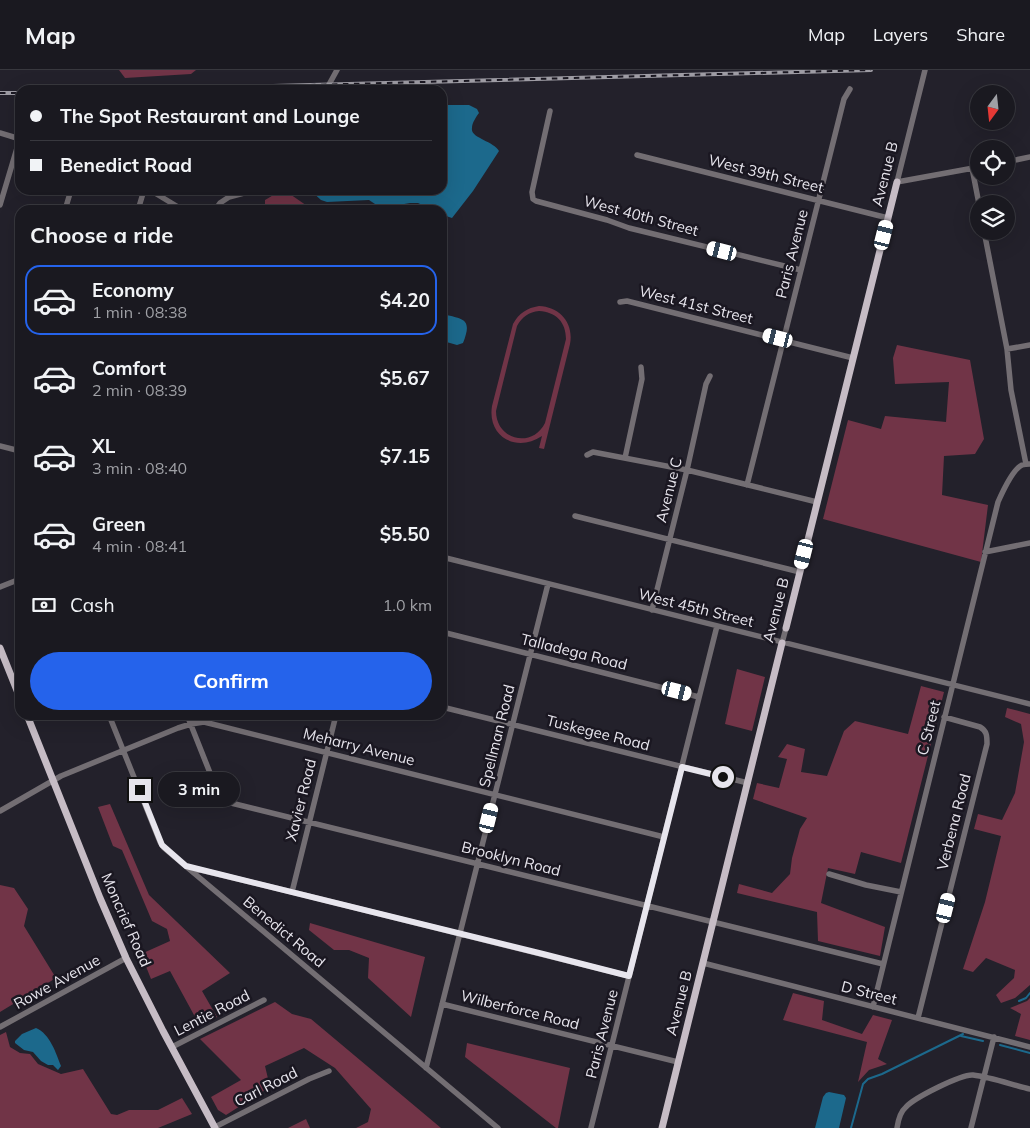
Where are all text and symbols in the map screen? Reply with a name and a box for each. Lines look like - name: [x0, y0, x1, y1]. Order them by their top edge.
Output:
- text: Map: [25, 20, 76, 50]
- text: Map: [808, 23, 845, 46]
- text: Layers: [873, 23, 928, 46]
- text: Share: [956, 23, 1005, 46]
- north arrow: [970, 85, 1015, 130]
- map controls: [970, 85, 1015, 240]
- text: The Spot Restaurant and Lounge: [60, 104, 360, 128]
- street label: Avenue B: [867, 139, 902, 208]
- button: locate: [970, 140, 1015, 185]
- street label: West 39th Street: [707, 150, 826, 197]
- text: Benedict Road: [60, 153, 192, 177]
- street label: West 40th Street: [582, 191, 701, 240]
- button: layers: [970, 195, 1015, 240]
- street label: Paris Avenue: [771, 207, 812, 300]
- car: [873, 219, 894, 251]
- text: Choose a ride: [30, 221, 173, 249]
- car: [705, 240, 738, 262]
- icon: car: [32, 278, 77, 323]
- text: Economy: [92, 278, 174, 302]
- street label: West 41st Street: [637, 281, 755, 328]
- text: $4.20: [380, 288, 430, 312]
- text: 1 min · 08:38: [92, 302, 187, 322]
- car: [761, 327, 794, 349]
- icon: car: [32, 356, 77, 401]
- text: Comfort: [92, 356, 166, 380]
- text: $5.67: [380, 366, 430, 390]
- text: 2 min · 08:39: [92, 380, 187, 400]
- icon: car: [32, 434, 77, 479]
- text: XL: [92, 434, 115, 458]
- text: $7.15: [380, 444, 430, 468]
- street label: Avenue C: [651, 455, 686, 524]
- text: 3 min · 08:40: [92, 458, 187, 478]
- icon: car: [32, 512, 77, 557]
- text: Green: [92, 512, 146, 536]
- text: $5.50: [380, 522, 430, 546]
- text: 4 min · 08:41: [92, 536, 187, 556]
- car: [793, 538, 814, 570]
- street label: Avenue B: [758, 575, 793, 644]
- street label: West 45th Street: [637, 584, 756, 631]
- icon: cash: [30, 591, 58, 619]
- text: Cash: [70, 593, 115, 617]
- text: 1.0 km: [383, 595, 432, 615]
- street label: Talladega Road: [519, 629, 629, 674]
- button: Confirm: [30, 652, 432, 710]
- car: [660, 680, 693, 702]
- street label: Spellman Road: [475, 682, 518, 789]
- street label: C Street: [913, 699, 944, 757]
- street label: Tuskegee Road: [544, 710, 652, 755]
- street label: Meharry Avenue: [301, 723, 417, 770]
- street label: Xavier Road: [281, 757, 320, 843]
- route start: [712, 766, 734, 788]
- callout: 3 min: [158, 772, 240, 808]
- street label: Verbena Road: [932, 772, 975, 872]
- route end: [129, 779, 151, 801]
- text: 3 min: [178, 779, 220, 799]
- car: [478, 802, 499, 834]
- street label: Brooklyn Road: [460, 837, 563, 880]
- street label: Moncrief Road: [97, 870, 156, 970]
- street label: Benedict Road: [239, 892, 329, 971]
- car: [935, 892, 956, 924]
- street label: Rowe Avenue: [10, 950, 103, 1013]
- street label: Avenue B: [661, 968, 696, 1037]
- street label: D Street: [839, 976, 899, 1009]
- street label: Lentie Road: [171, 985, 253, 1040]
- street label: Wilberforce Road: [459, 986, 581, 1033]
- street label: Paris Avenue: [581, 987, 622, 1080]
- street label: Carl Road: [231, 1062, 301, 1111]

